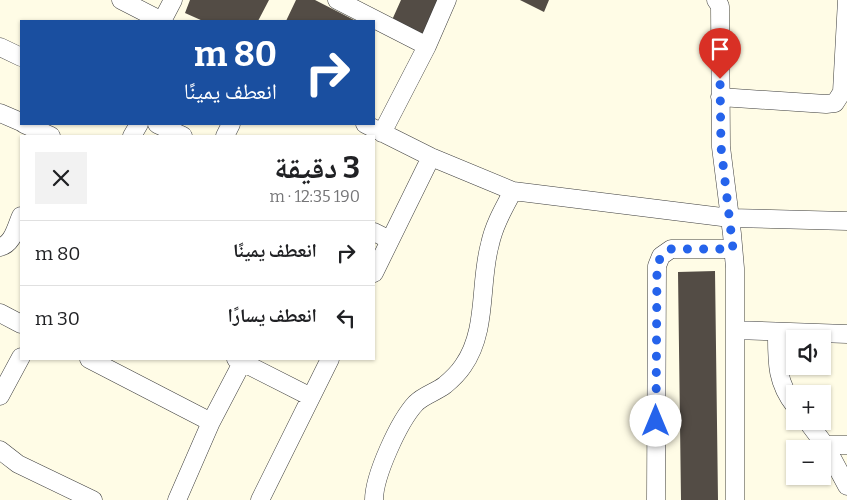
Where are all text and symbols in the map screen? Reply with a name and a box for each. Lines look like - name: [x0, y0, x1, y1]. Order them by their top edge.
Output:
- pin: [699, 28, 741, 79]
- text: 80 m: [194, 33, 277, 75]
- icon: arrive: [706, 35, 734, 63]
- icon: right: [295, 40, 360, 105]
- text: انعطف يمينًا: [184, 78, 277, 105]
- text: 3 دقيقة: [274, 150, 360, 186]
- button: close: [35, 152, 87, 204]
- text: 190 m · 12:35: [269, 187, 360, 206]
- text: انعطف يمينًا: [233, 239, 317, 262]
- icon: right: [332, 239, 360, 267]
- text: 80 m: [35, 242, 81, 265]
- text: انعطف يسارًا: [227, 304, 317, 327]
- icon: left: [332, 304, 360, 332]
- text: 30 m: [35, 307, 80, 330]
- map controls: [786, 330, 831, 485]
- button: sound: [786, 330, 831, 375]
- button: +: [786, 385, 831, 430]
- position arrow: [629, 394, 681, 446]
- button: −: [786, 440, 831, 485]

